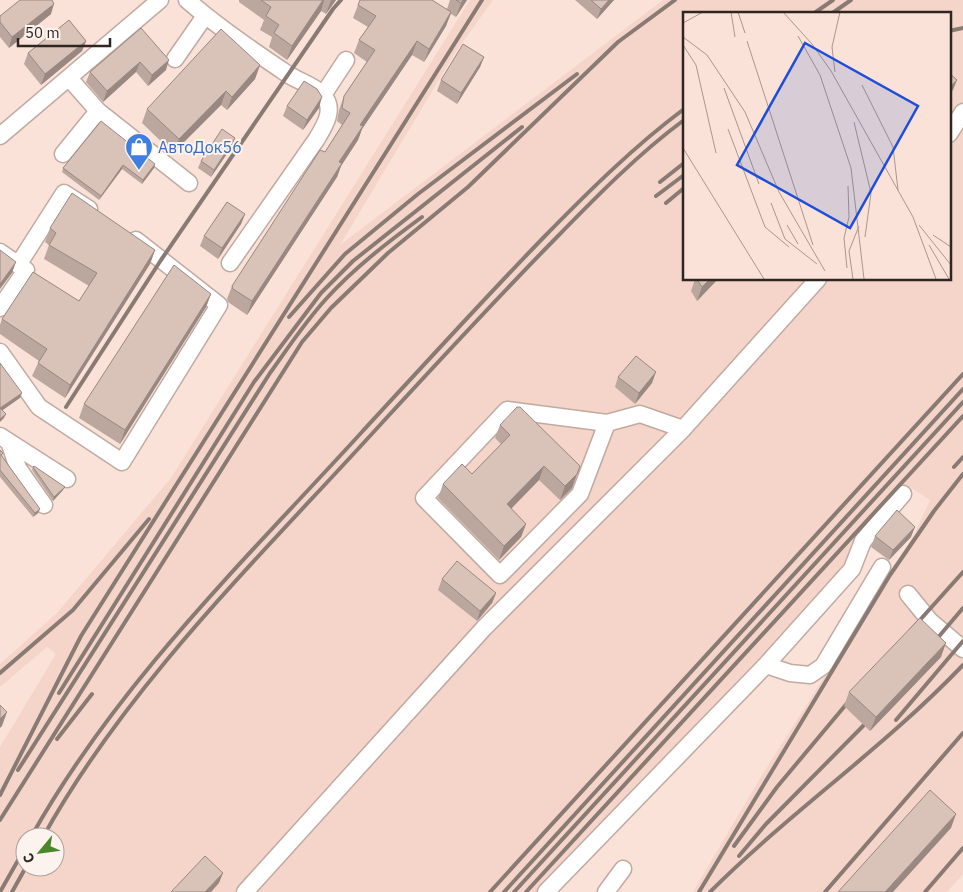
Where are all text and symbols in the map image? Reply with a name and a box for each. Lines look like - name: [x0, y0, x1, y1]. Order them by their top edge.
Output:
- inset map: [683, 12, 950, 280]
- scale bar: [18, 15, 110, 47]
- text: 50 m: [25, 23, 60, 42]
- shop icon: АвтоДок56: [124, 132, 154, 171]
- place label: АвтоДок56: [158, 137, 242, 157]
- north arrow: [15, 827, 65, 877]
- text: С: [19, 850, 39, 867]

